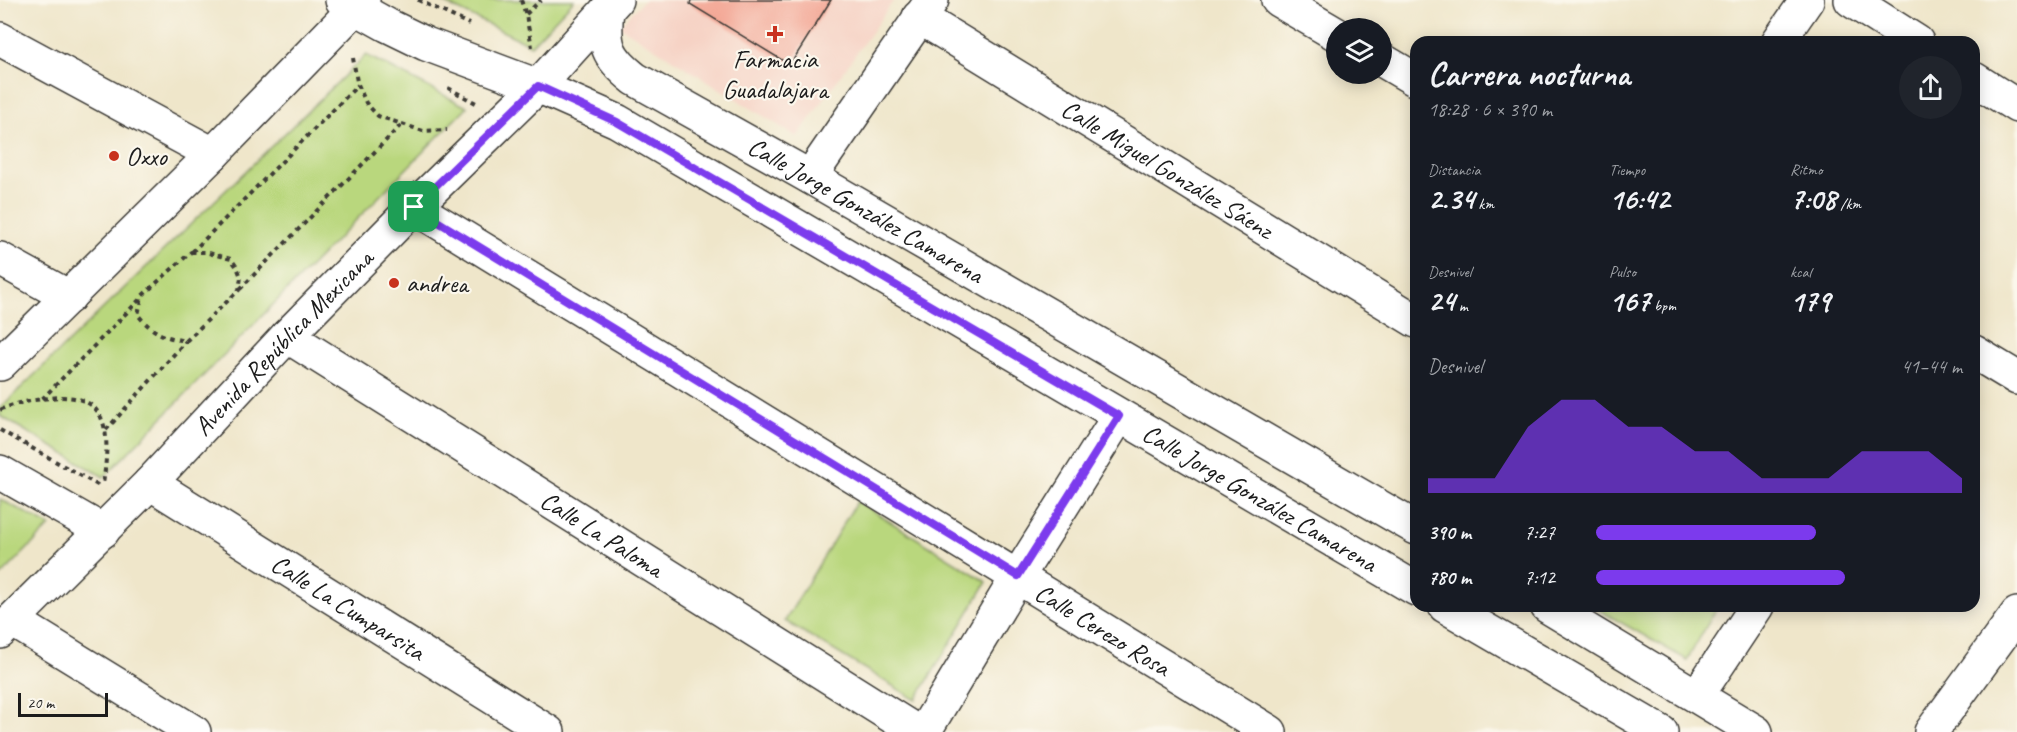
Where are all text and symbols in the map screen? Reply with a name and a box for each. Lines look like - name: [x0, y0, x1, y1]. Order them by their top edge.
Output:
- map controls: [1326, 18, 1392, 84]
- button: layers: [1326, 18, 1392, 84]
- marker: Farmacia Guadalajara: [768, 27, 782, 41]
- place label: Farmacia Guadalajara: [722, 43, 830, 106]
- text: Carrera nocturna: [1428, 53, 1630, 95]
- button: share: [1899, 56, 1962, 119]
- street label: Calle Miguel González Sáenz: [1055, 92, 1281, 248]
- text: 18:28 · 6 × 390 m: [1428, 97, 1552, 122]
- street label: Calle Jorge González Camarena: [742, 130, 991, 292]
- place label: Oxxo: [126, 140, 169, 173]
- marker: Oxxo: [107, 149, 121, 163]
- text: Distancia: [1428, 160, 1481, 180]
- text: Tiempo: [1609, 160, 1645, 180]
- text: Ritmo: [1790, 160, 1822, 180]
- text: 2.34: [1428, 180, 1474, 218]
- text: 16:42: [1609, 180, 1670, 218]
- text: 7:08: [1790, 180, 1836, 218]
- pin: [388, 181, 439, 232]
- icon: arrive: [397, 190, 430, 223]
- text: km: [1474, 194, 1494, 214]
- text: /km: [1836, 194, 1861, 214]
- street label: Avenida República Mexicana: [187, 241, 382, 443]
- text: Desnivel: [1428, 262, 1471, 282]
- text: Pulso: [1609, 262, 1636, 282]
- text: kcal: [1790, 262, 1811, 282]
- place label: andrea: [406, 267, 470, 300]
- marker: andrea: [387, 276, 401, 290]
- text: 24: [1428, 282, 1455, 320]
- text: 167: [1609, 282, 1650, 320]
- text: 179: [1790, 282, 1830, 320]
- text: m: [1455, 296, 1468, 316]
- text: bpm: [1650, 296, 1676, 316]
- text: Desnivel: [1428, 354, 1482, 379]
- text: 41–44 m: [1901, 354, 1962, 379]
- street label: Calle Jorge González Camarena: [1136, 416, 1384, 580]
- street label: Calle La Paloma: [534, 484, 671, 586]
- text: 390 m: [1428, 520, 1471, 545]
- text: 7:27: [1524, 520, 1555, 545]
- street label: Calle La Cumparsita: [265, 547, 433, 669]
- text: 780 m: [1428, 565, 1471, 590]
- text: 7:12: [1524, 565, 1555, 590]
- street label: Calle Cerezo Rosa: [1029, 576, 1178, 685]
- scale bar: [18, 690, 108, 718]
- text: 20 m: [27, 693, 54, 713]

